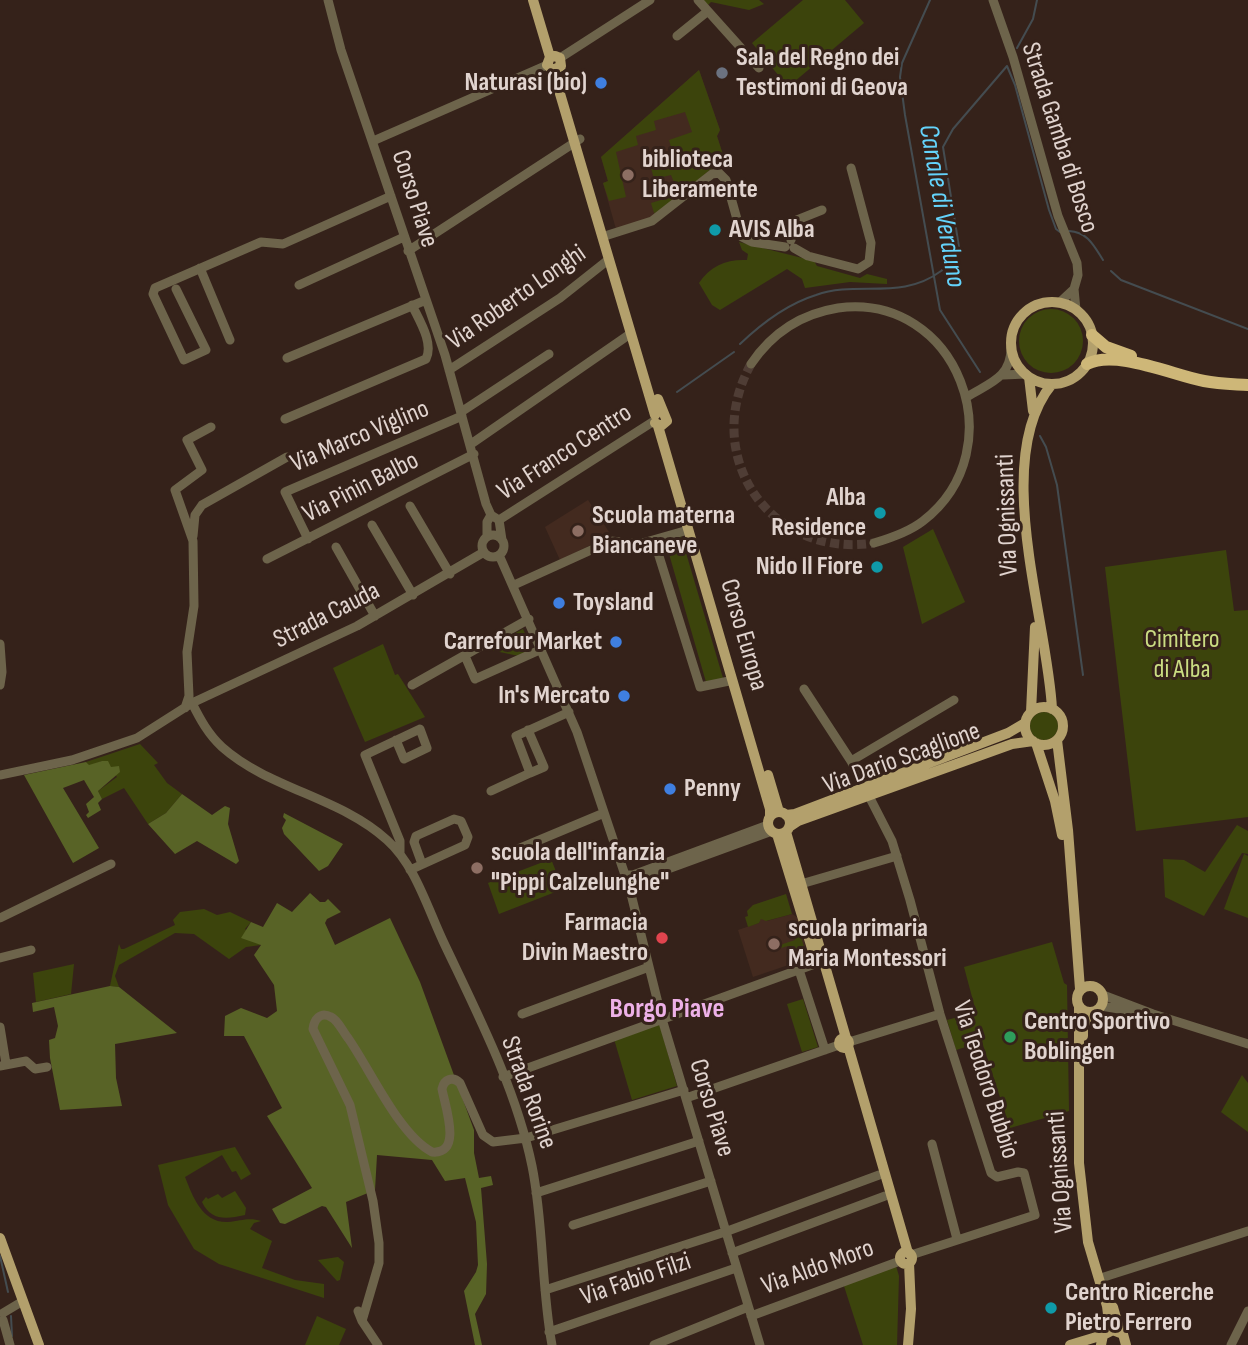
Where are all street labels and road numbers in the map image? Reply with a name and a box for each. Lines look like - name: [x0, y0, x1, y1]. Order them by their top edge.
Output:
- street label: Strada Gamba di Bosco: [1014, 39, 1104, 237]
- street label: Corso Piave: [384, 146, 444, 252]
- street label: Via Roberto Longhi: [442, 239, 592, 357]
- street label: Via Marco Viglino: [286, 394, 434, 480]
- street label: Via Franco Centro: [492, 398, 638, 508]
- street label: Via Pinin Balbo: [298, 446, 424, 530]
- street label: Via Ognissanti: [990, 453, 1026, 577]
- street label: Strada Cauda: [269, 576, 385, 656]
- street label: Corso Europa: [712, 576, 774, 694]
- street label: Via Dario Scaglione: [819, 716, 985, 802]
- street label: Via Teodoro Bubbio: [945, 997, 1025, 1163]
- street label: Strada Rorine: [493, 1032, 563, 1154]
- street label: Corso Piave: [681, 1055, 741, 1161]
- street label: Via Ognissanti: [1041, 1110, 1081, 1234]
- street label: Via Aldo Moro: [758, 1233, 878, 1303]
- street label: Via Fabio Filzi: [577, 1247, 695, 1313]

